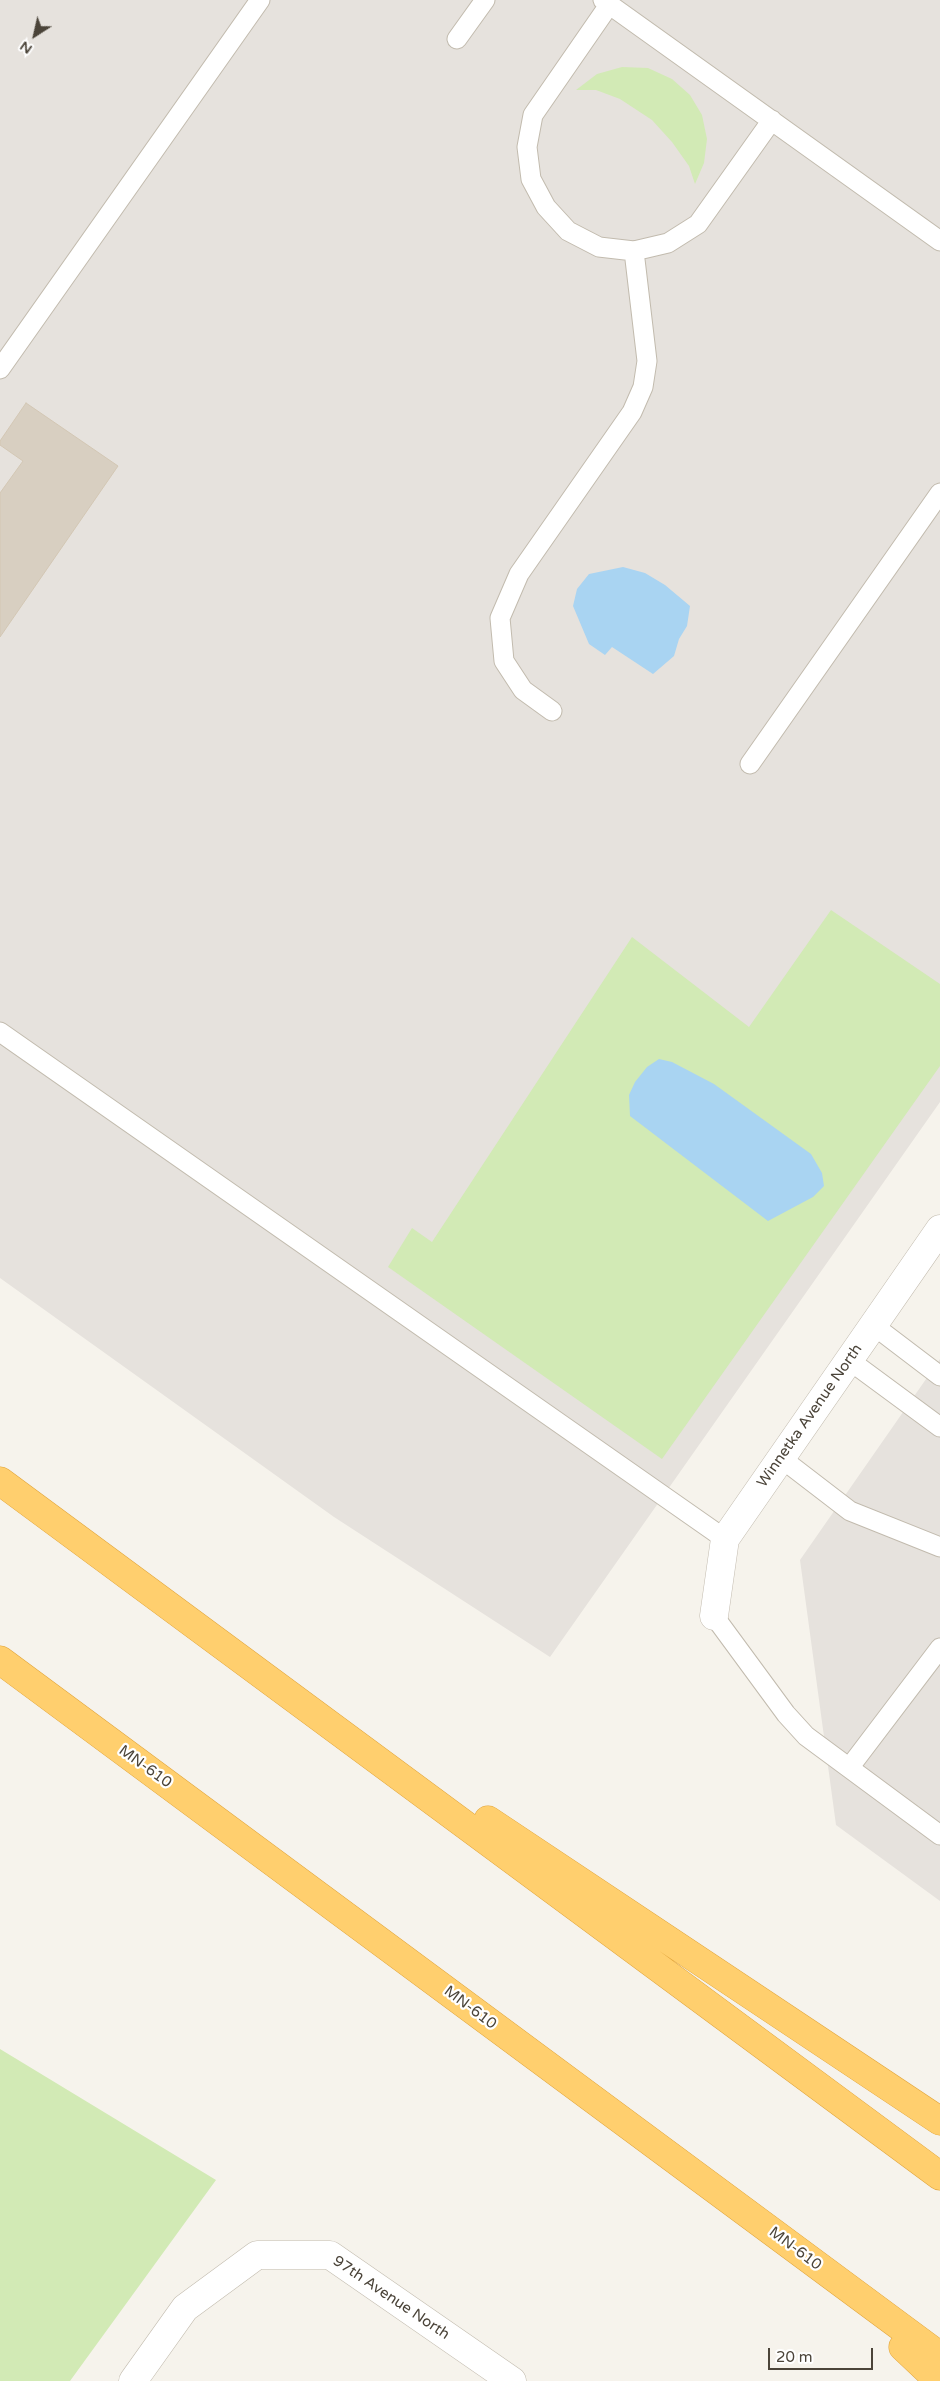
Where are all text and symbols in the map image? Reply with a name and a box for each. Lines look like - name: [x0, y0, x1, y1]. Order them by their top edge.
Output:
- north arrow: [10, 10, 60, 60]
- text: N: [17, 38, 36, 58]
- street label: Winnetka Avenue North: [754, 1341, 866, 1491]
- street label: MN-610: [115, 1742, 175, 1792]
- street label: MN-610: [440, 1982, 500, 2034]
- street label: MN-610: [765, 2223, 825, 2275]
- street label: 97th Avenue North: [329, 2252, 453, 2344]
- scale bar: [770, 2338, 875, 2370]
- text: 20 m: [776, 2348, 813, 2366]

